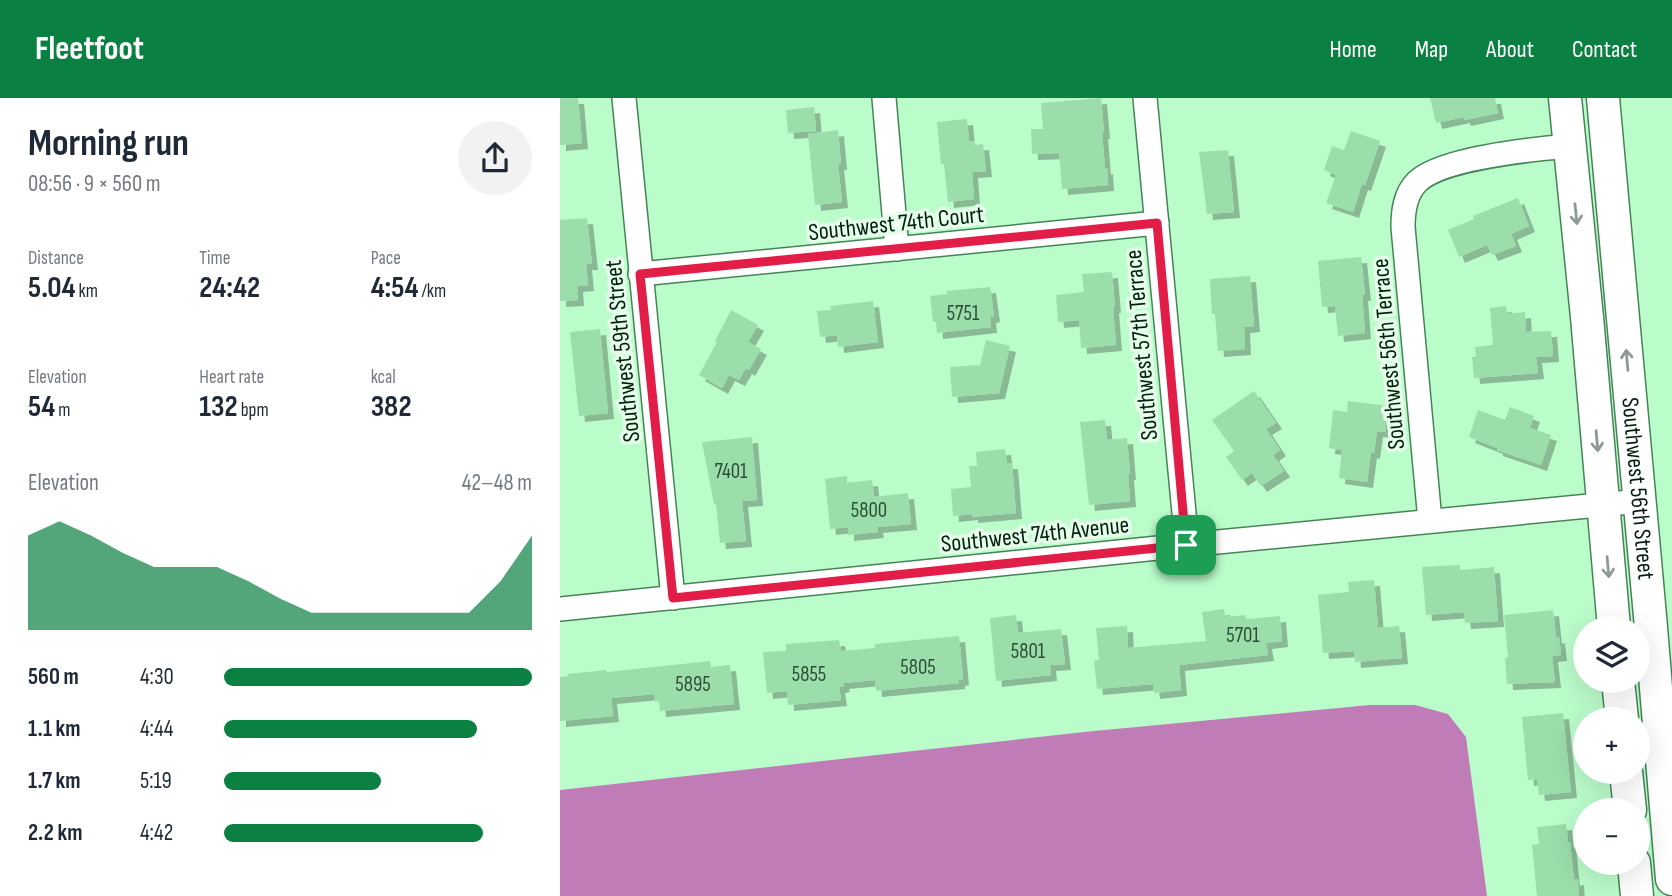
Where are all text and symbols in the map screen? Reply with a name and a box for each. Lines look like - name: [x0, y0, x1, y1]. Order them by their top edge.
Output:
- text: Fleetfoot: [35, 29, 144, 69]
- text: Home: [1329, 35, 1377, 64]
- text: Map: [1415, 35, 1448, 64]
- text: About: [1486, 35, 1534, 64]
- text: Contact: [1572, 35, 1637, 64]
- text: Morning run: [28, 121, 189, 166]
- button: share: [458, 121, 532, 195]
- text: 08:56 · 9 × 560 m: [28, 170, 161, 198]
- street label: Southwest 74th Court: [807, 200, 985, 247]
- one-way arrow: [1570, 202, 1583, 225]
- text: Distance: [28, 247, 84, 270]
- text: Time: [199, 247, 230, 270]
- text: Pace: [371, 247, 401, 270]
- street label: Southwest 57th Terrace: [1119, 249, 1164, 441]
- street label: Southwest 56th Terrace: [1366, 257, 1411, 451]
- street label: Southwest 59th Street: [599, 258, 646, 444]
- text: 5.04: [28, 270, 76, 306]
- text: 24:42: [199, 270, 260, 306]
- text: 4:54: [371, 270, 418, 306]
- text: km: [76, 280, 98, 303]
- text: /km: [418, 280, 446, 303]
- house number: 5751: [947, 301, 980, 326]
- one-way arrow: [1620, 349, 1633, 372]
- text: Elevation: [28, 366, 87, 389]
- text: Heart rate: [199, 366, 264, 389]
- text: kcal: [371, 366, 396, 389]
- text: 54: [28, 389, 55, 425]
- text: 132: [199, 389, 238, 425]
- text: 382: [371, 389, 412, 425]
- street label: Southwest 56th Street: [1615, 396, 1661, 581]
- text: m: [55, 399, 70, 422]
- text: bpm: [238, 399, 269, 422]
- one-way arrow: [1591, 429, 1604, 451]
- house number: 7401: [715, 459, 748, 484]
- text: Elevation: [28, 469, 99, 497]
- text: 42–48 m: [462, 469, 532, 497]
- house number: 5800: [851, 498, 887, 523]
- street label: Southwest 74th Avenue: [939, 510, 1131, 559]
- pin: [1156, 515, 1216, 575]
- icon: arrive: [1167, 526, 1205, 564]
- one-way arrow: [1602, 555, 1615, 577]
- map controls: [1573, 616, 1650, 875]
- button: layers: [1573, 616, 1650, 693]
- house number: 5701: [1226, 623, 1260, 648]
- house number: 5801: [1011, 639, 1046, 664]
- house number: 5805: [900, 655, 936, 680]
- house number: 5855: [792, 662, 826, 687]
- text: 560 m: [28, 663, 79, 691]
- text: 4:30: [140, 663, 174, 691]
- house number: 5895: [675, 672, 711, 697]
- button: +: [1573, 707, 1650, 784]
- text: 1.1 km: [28, 715, 81, 743]
- text: 4:44: [140, 715, 173, 743]
- text: 1.7 km: [28, 767, 81, 795]
- text: 5:19: [140, 767, 172, 795]
- button: −: [1573, 798, 1650, 875]
- text: 2.2 km: [28, 819, 82, 847]
- text: 4:42: [140, 819, 173, 847]

